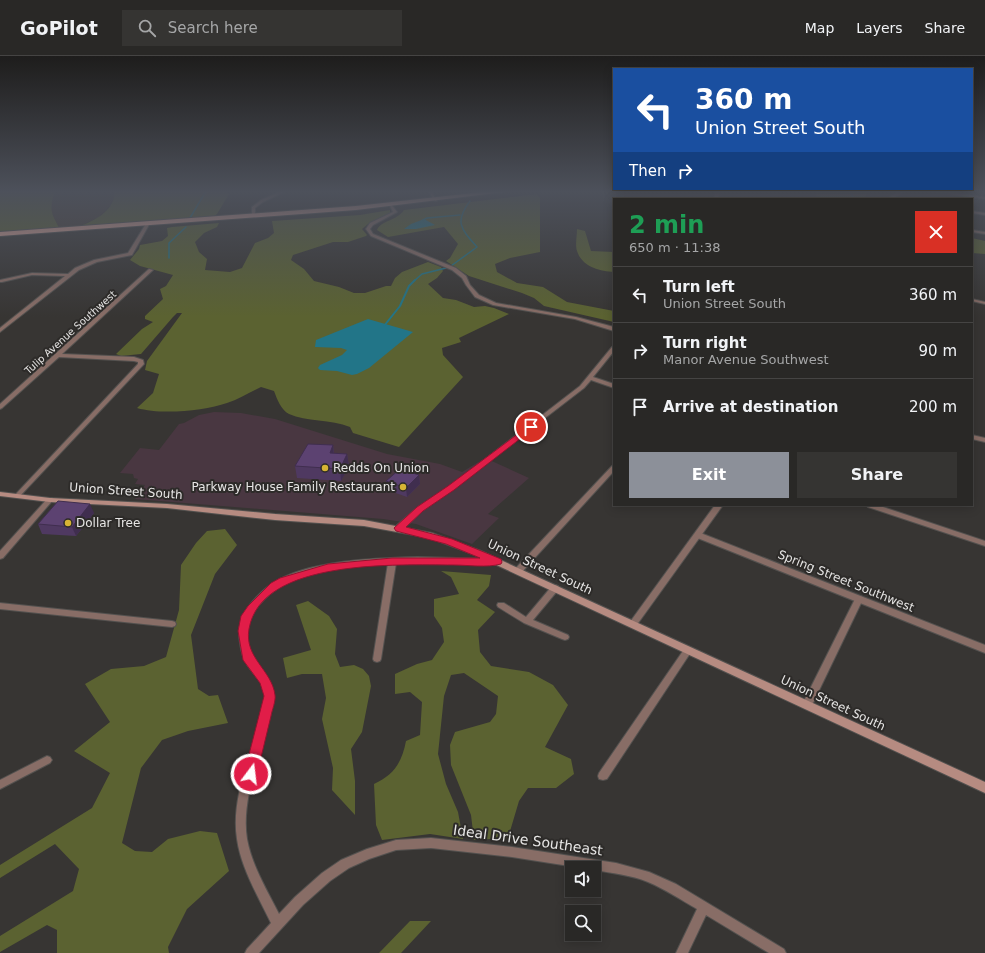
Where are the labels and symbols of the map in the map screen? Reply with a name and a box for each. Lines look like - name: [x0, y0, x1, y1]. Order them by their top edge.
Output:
- street label: Tulip Avenue Southwest: [22, 288, 118, 377]
- pin: [514, 410, 548, 444]
- place label: Redds On Union: [333, 461, 429, 475]
- marker: Redds On Union: [320, 463, 330, 473]
- street label: Union Street South: [69, 480, 183, 502]
- place label: Parkway House Family Restaurant: [191, 480, 395, 494]
- marker: Parkway House Family Restaurant: [398, 482, 408, 492]
- place label: Dollar Tree: [76, 516, 140, 530]
- marker: Dollar Tree: [63, 518, 73, 528]
- street label: Union Street South: [486, 537, 594, 597]
- street label: Spring Street Southwest: [776, 547, 917, 615]
- street label: Union Street South: [779, 673, 887, 733]
- position arrow: [230, 753, 272, 795]
- street label: Ideal Drive Southeast: [452, 822, 604, 858]

